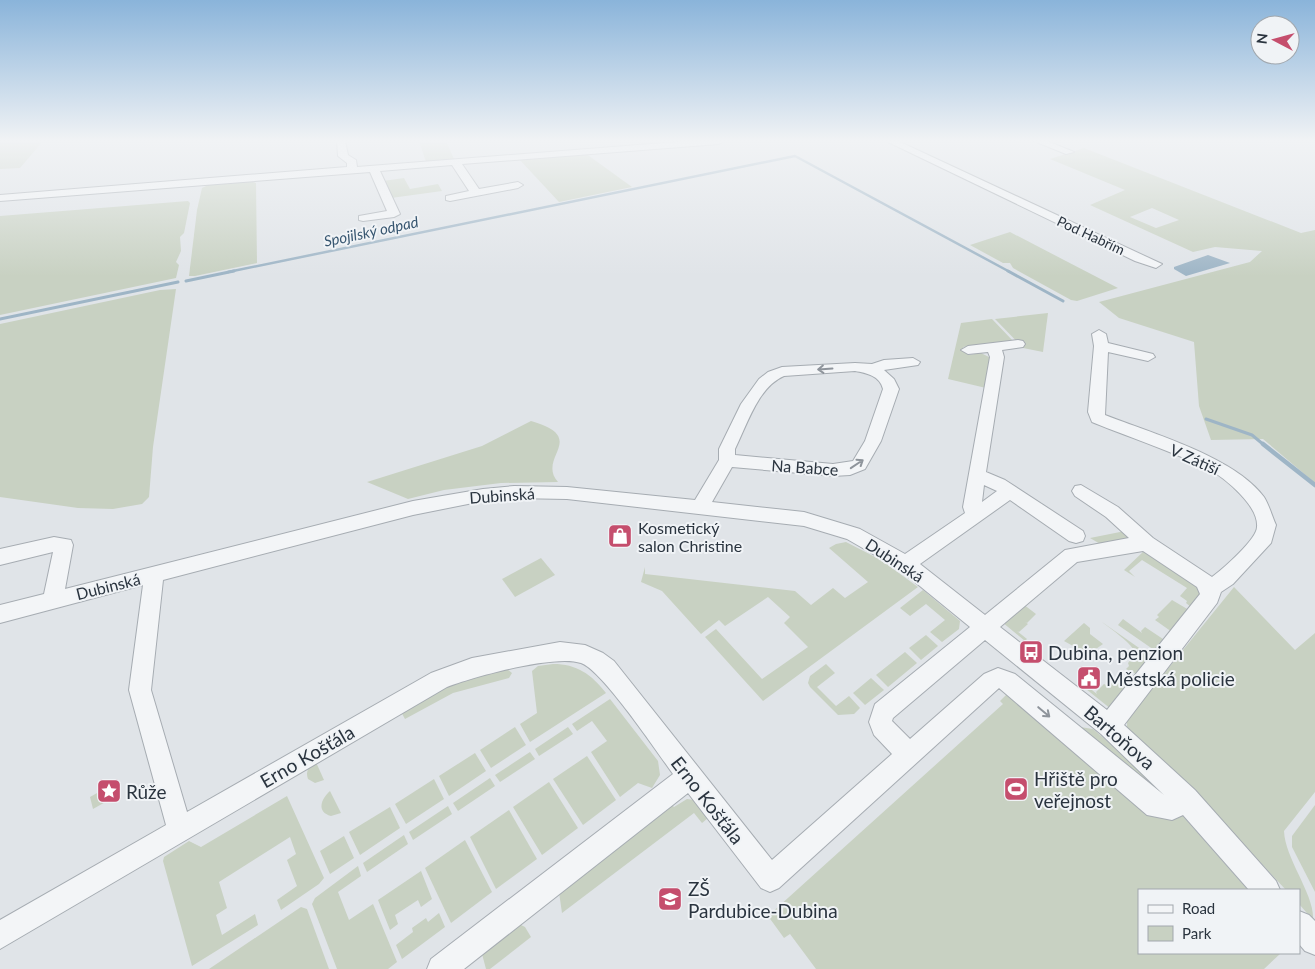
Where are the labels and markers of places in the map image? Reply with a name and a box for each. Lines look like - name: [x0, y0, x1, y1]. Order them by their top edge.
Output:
- place label: Kosmetický salon Christine: [638, 518, 742, 555]
- shop icon: Kosmetický salon Christine: [607, 523, 633, 549]
- bus stop icon: Dubina, penzion: [1018, 639, 1044, 665]
- place label: Dubina, penzion: [1048, 641, 1183, 664]
- public building icon: Městská policie: [1076, 665, 1102, 691]
- place label: Městská policie: [1106, 667, 1235, 690]
- place label: Hřiště pro veřejnost: [1034, 767, 1118, 812]
- sports icon: Hřiště pro veřejnost: [1003, 776, 1029, 802]
- place icon: Růže: [96, 778, 122, 804]
- place label: Růže: [126, 780, 167, 803]
- place label: ZŠ Pardubice-Dubina: [688, 877, 838, 922]
- school or university icon: ZŠ Pardubice-Dubina: [657, 886, 683, 912]

